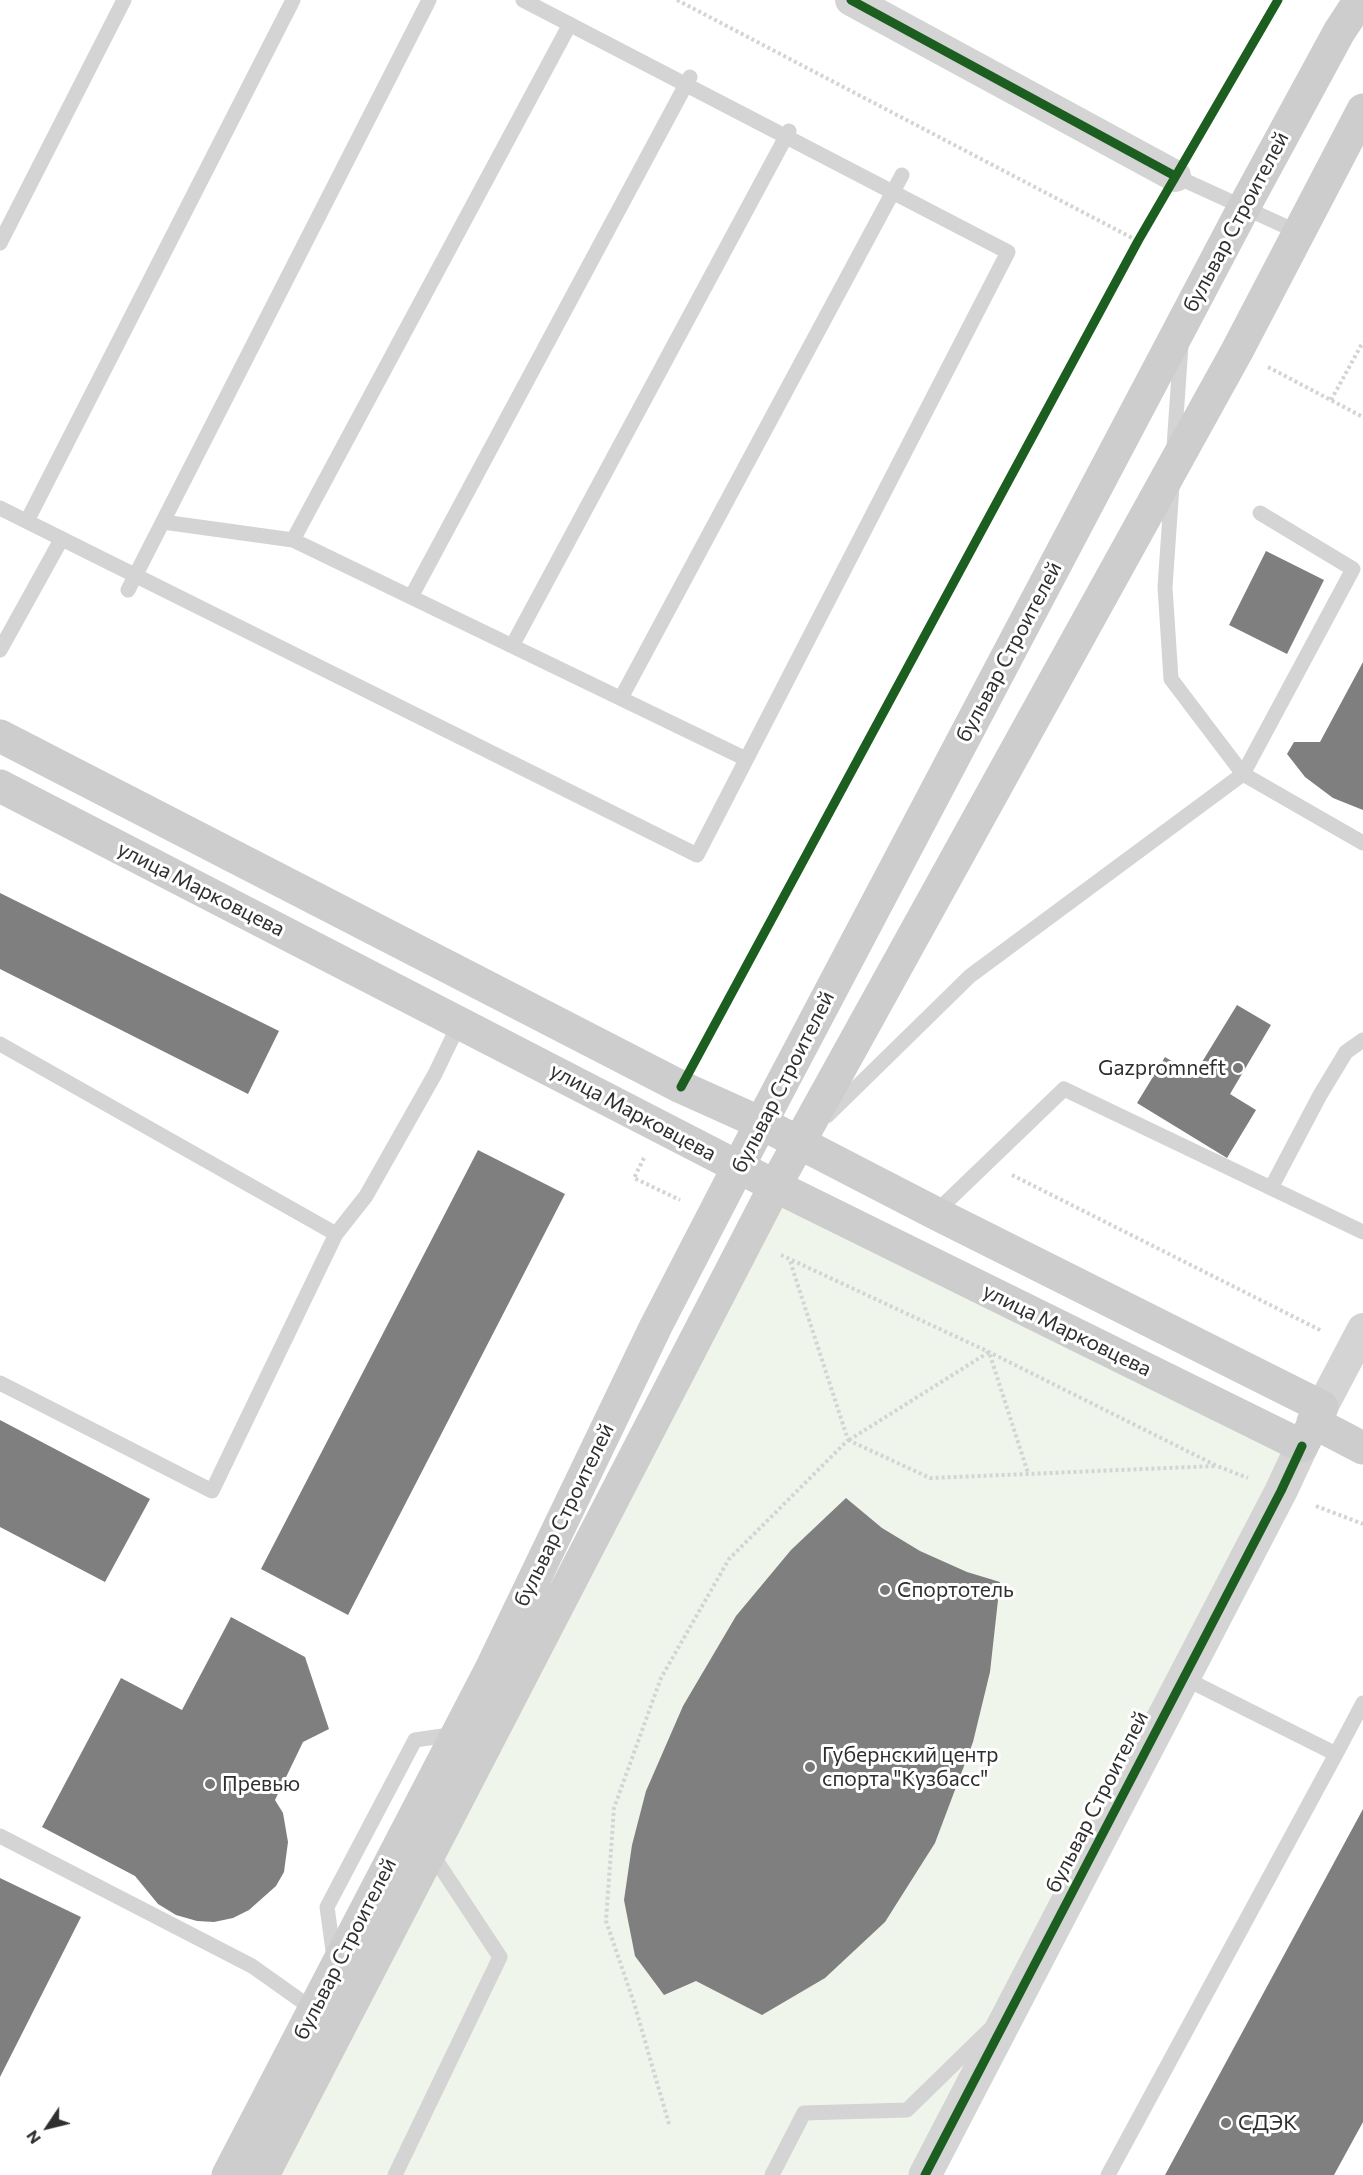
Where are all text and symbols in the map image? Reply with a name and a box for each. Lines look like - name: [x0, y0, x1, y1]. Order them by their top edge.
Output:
- street label: бульвар Строителей: [1178, 128, 1294, 316]
- street label: бульвар Строителей: [951, 558, 1067, 746]
- street label: улица Марковцева: [113, 836, 289, 942]
- street label: бульвар Строителей: [726, 987, 840, 1177]
- place label: Gazpromneft: [1098, 1055, 1226, 1081]
- street label: улица Марковцева: [546, 1058, 720, 1166]
- marker: Gazpromneft: [1231, 1061, 1245, 1075]
- street label: улица Марковцева: [979, 1278, 1155, 1382]
- street label: бульвар Строителей: [509, 1419, 619, 1611]
- place label: Спортотель: [897, 1577, 1014, 1603]
- marker: Спортотель: [878, 1583, 892, 1597]
- street label: бульвар Строителей: [1040, 1707, 1154, 1897]
- place label: Губернский центр спорта "Кузбасс": [822, 1742, 999, 1792]
- marker: Губернский центр спорта "Кузбасс": [803, 1760, 817, 1774]
- place label: Превью: [222, 1771, 300, 1797]
- marker: Превью: [203, 1777, 217, 1791]
- street label: бульвар Строителей: [288, 1854, 402, 2044]
- north arrow: [18, 2097, 78, 2157]
- place label: СДЭК: [1238, 2110, 1297, 2136]
- marker: СДЭК: [1219, 2116, 1233, 2130]
- text: N: [22, 2127, 44, 2148]

